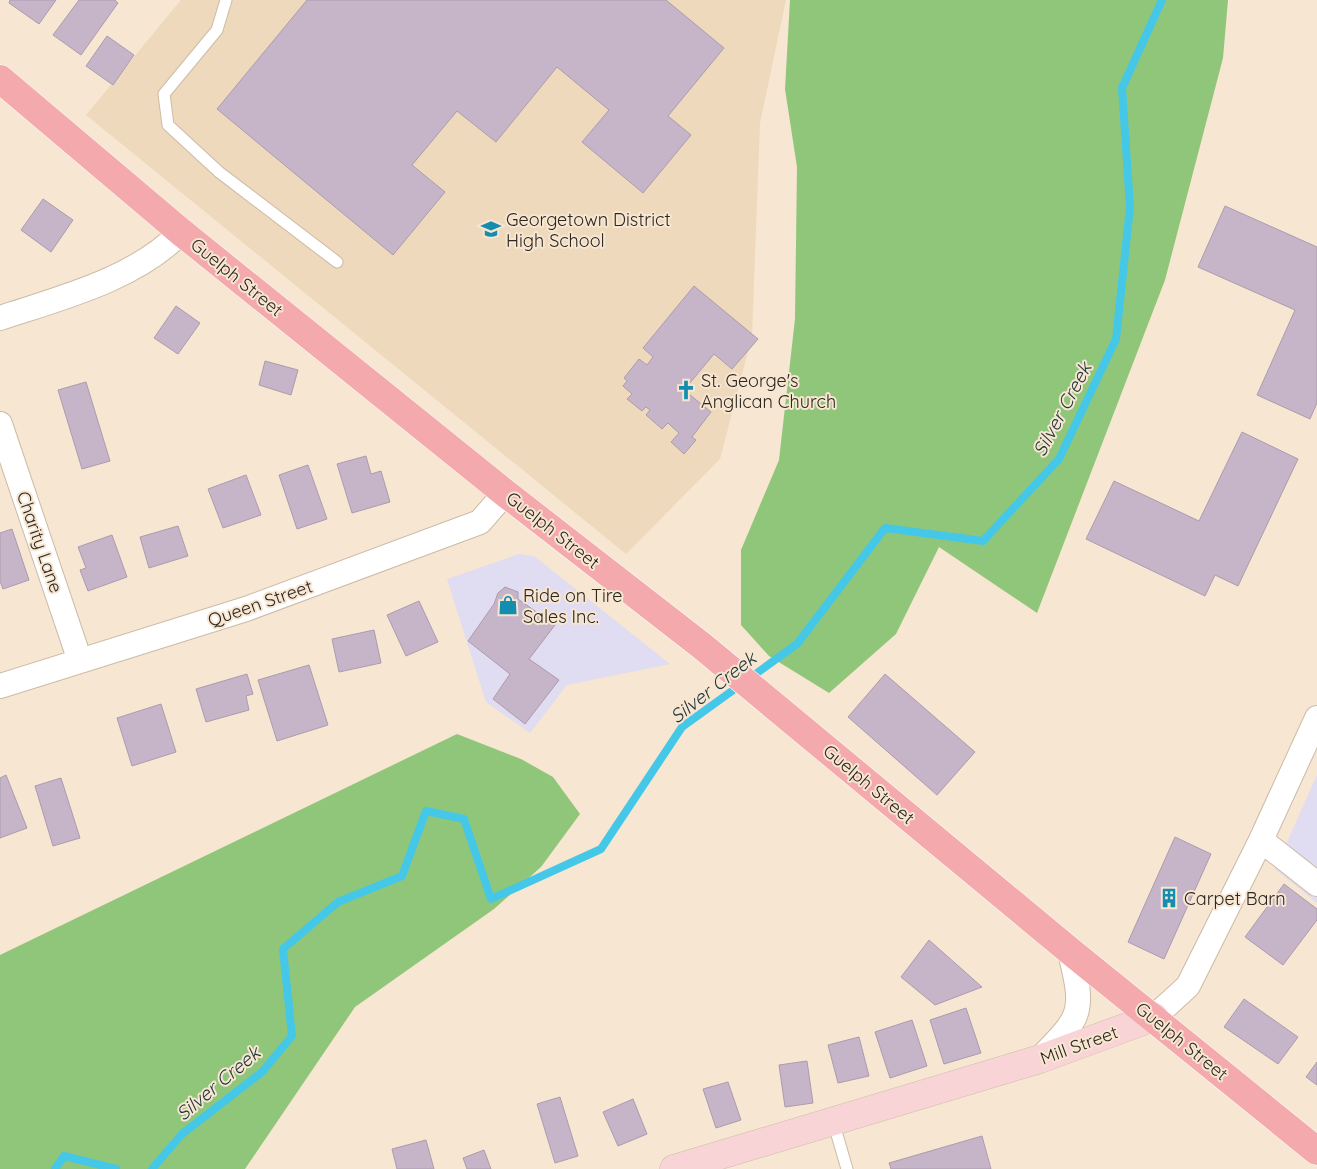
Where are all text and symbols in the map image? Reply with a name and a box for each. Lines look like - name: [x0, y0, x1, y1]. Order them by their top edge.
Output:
- place label: Georgetown District High School: [506, 208, 671, 252]
- school or university icon: Georgetown District High School: [480, 218, 502, 240]
- street label: Guelph Street: [186, 233, 288, 321]
- water label: Silver Creek: [1027, 356, 1098, 460]
- place label: St. George's Anglican Church: [701, 369, 836, 413]
- church icon: St. George's Anglican Church: [675, 379, 697, 401]
- street label: Guelph Street: [502, 486, 604, 574]
- street label: Charity Lane: [12, 488, 68, 596]
- street label: Queen Street: [205, 574, 315, 632]
- place label: Ride on Tire Sales Inc.: [523, 584, 623, 628]
- shop icon: Ride on Tire Sales Inc.: [497, 594, 519, 616]
- water label: Silver Creek: [665, 645, 762, 728]
- street label: Guelph Street: [819, 739, 919, 829]
- building icon: Carpet Barn: [1158, 887, 1180, 909]
- place label: Carpet Barn: [1184, 887, 1286, 910]
- street label: Guelph Street: [1131, 997, 1233, 1085]
- street label: Mill Street: [1037, 1020, 1121, 1070]
- water label: Silver Creek: [171, 1040, 266, 1125]

